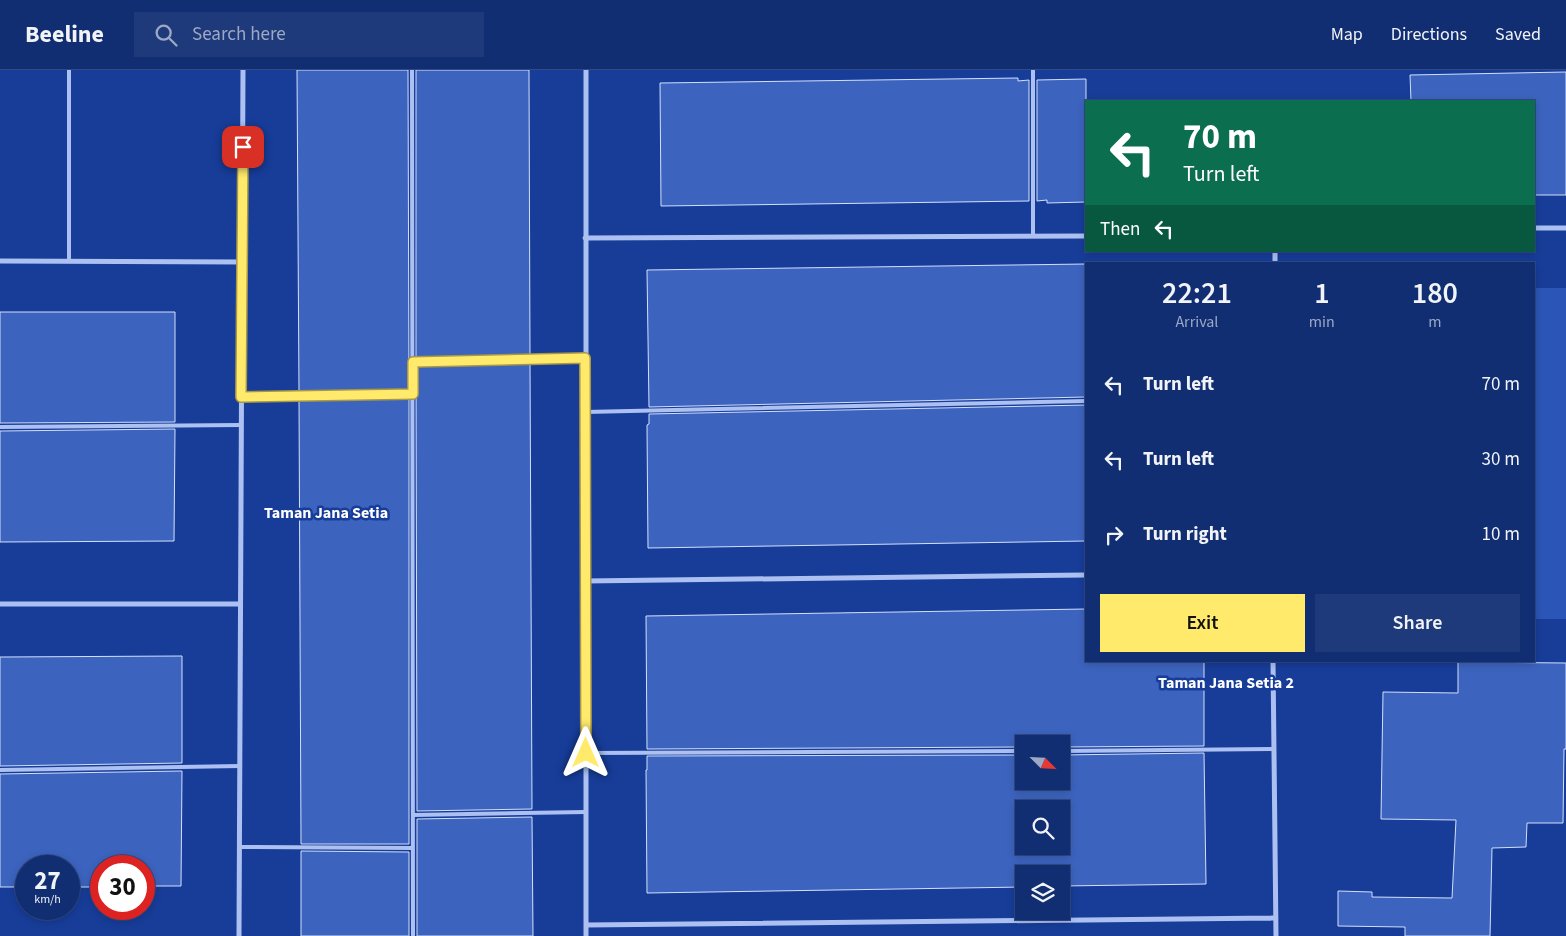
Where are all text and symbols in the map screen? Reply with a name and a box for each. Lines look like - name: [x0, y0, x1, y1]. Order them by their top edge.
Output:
- search box: [134, 12, 484, 57]
- text: Beeline: [25, 17, 104, 52]
- icon: search: [152, 21, 180, 49]
- text: Search here: [192, 21, 286, 48]
- text: Map: [1331, 22, 1363, 47]
- text: Directions: [1391, 22, 1467, 47]
- text: Saved: [1495, 22, 1541, 47]
- text: 70 m: [1183, 112, 1257, 162]
- icon: left: [1100, 120, 1165, 185]
- pin: [222, 126, 264, 168]
- icon: arrive: [229, 133, 257, 161]
- text: Turn left: [1183, 158, 1259, 190]
- icon: left: [1150, 215, 1178, 243]
- text: Then: [1100, 216, 1140, 243]
- text: 22:21: [1162, 272, 1232, 315]
- text: 1: [1314, 272, 1330, 315]
- text: 180: [1412, 272, 1458, 315]
- text: Arrival: [1175, 311, 1218, 333]
- text: min: [1309, 311, 1335, 333]
- text: m: [1428, 311, 1442, 333]
- icon: left: [1100, 371, 1128, 399]
- text: Turn left: [1143, 371, 1214, 398]
- text: 70 m: [1482, 371, 1520, 398]
- icon: left: [1100, 446, 1128, 474]
- text: Turn left: [1143, 446, 1214, 473]
- text: 30 m: [1482, 446, 1520, 473]
- district label: Taman Jana Setia: [264, 502, 388, 524]
- icon: right: [1100, 521, 1128, 549]
- text: Turn right: [1143, 521, 1227, 548]
- text: 10 m: [1482, 521, 1520, 548]
- button: Exit: [1100, 594, 1305, 652]
- button: Share: [1315, 594, 1520, 652]
- district label: Taman Jana Setia 2: [1158, 672, 1294, 694]
- position arrow: [559, 726, 611, 778]
- north arrow: [1015, 735, 1070, 790]
- map controls: [1015, 735, 1070, 920]
- button: search: [1015, 800, 1070, 855]
- speed limit sign: 30: [90, 855, 155, 920]
- text: 27: [34, 863, 61, 899]
- button: layers: [1015, 865, 1070, 920]
- text: km/h: [34, 891, 61, 908]

